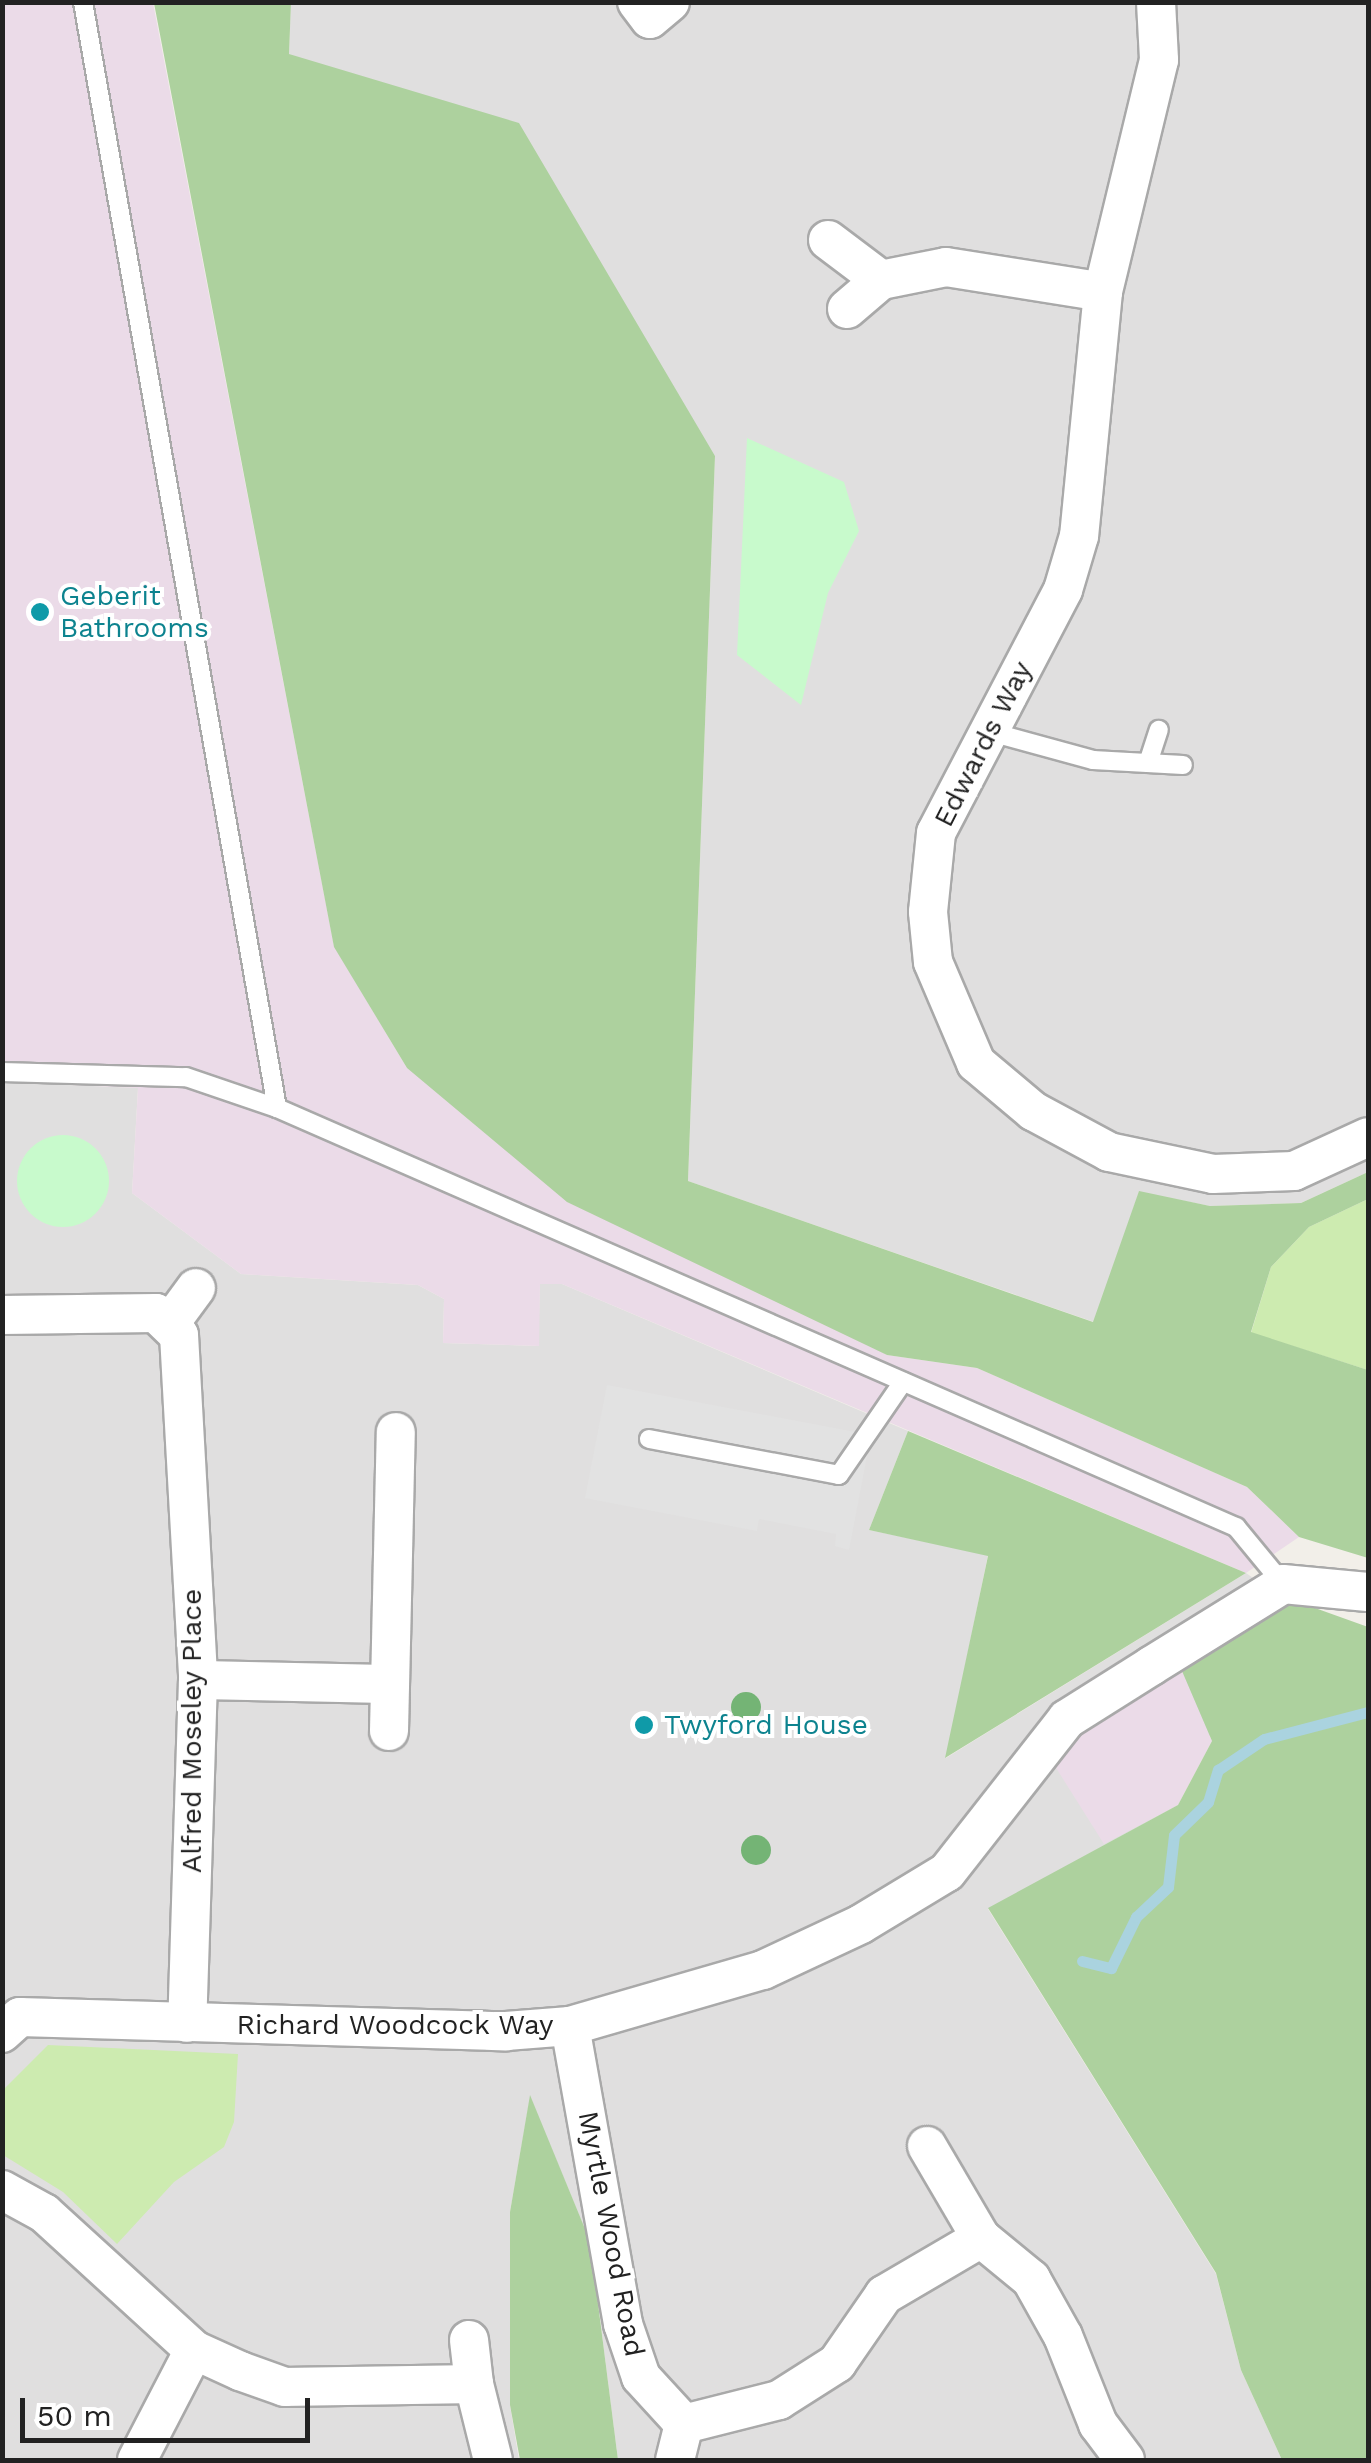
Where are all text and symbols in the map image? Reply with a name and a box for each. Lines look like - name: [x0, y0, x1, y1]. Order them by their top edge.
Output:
- place label: Geberit Bathrooms: [60, 579, 209, 645]
- marker: Geberit Bathrooms: [29, 601, 51, 623]
- street label: Edwards Way: [927, 655, 1039, 833]
- street label: Alfred Moseley Place: [175, 1588, 209, 1874]
- place label: Twyford House: [664, 1708, 868, 1742]
- marker: Twyford House: [633, 1714, 655, 1736]
- street label: Richard Woodcock Way: [236, 2008, 554, 2042]
- street label: Myrtle Wood Road: [571, 2108, 651, 2360]
- scale bar: [25, 2378, 315, 2440]
- text: 50 m: [37, 2398, 112, 2433]

